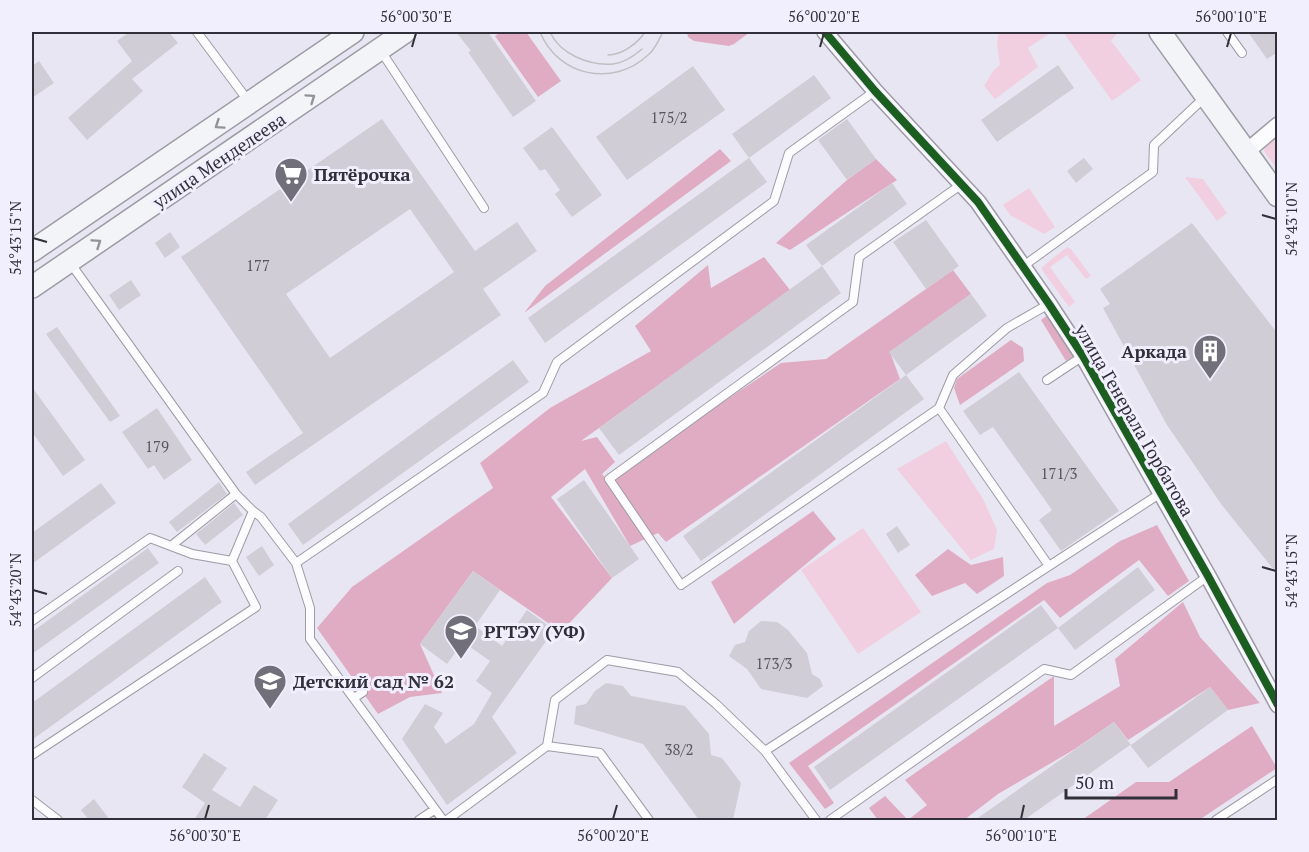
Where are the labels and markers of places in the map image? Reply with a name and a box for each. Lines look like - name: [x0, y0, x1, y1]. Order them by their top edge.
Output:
- supermarket icon: Пятёрочка: [273, 156, 309, 203]
- place label: Пятёрочка: [314, 162, 410, 186]
- building icon: Аркада: [1192, 333, 1228, 380]
- place label: Аркада: [1121, 339, 1187, 363]
- school or university icon: РГТЭУ (УФ): [443, 613, 479, 660]
- place label: РГТЭУ (УФ): [484, 619, 585, 643]
- school or university icon: Детский сад № 62: [252, 663, 288, 710]
- place label: Детский сад № 62: [293, 669, 454, 693]

